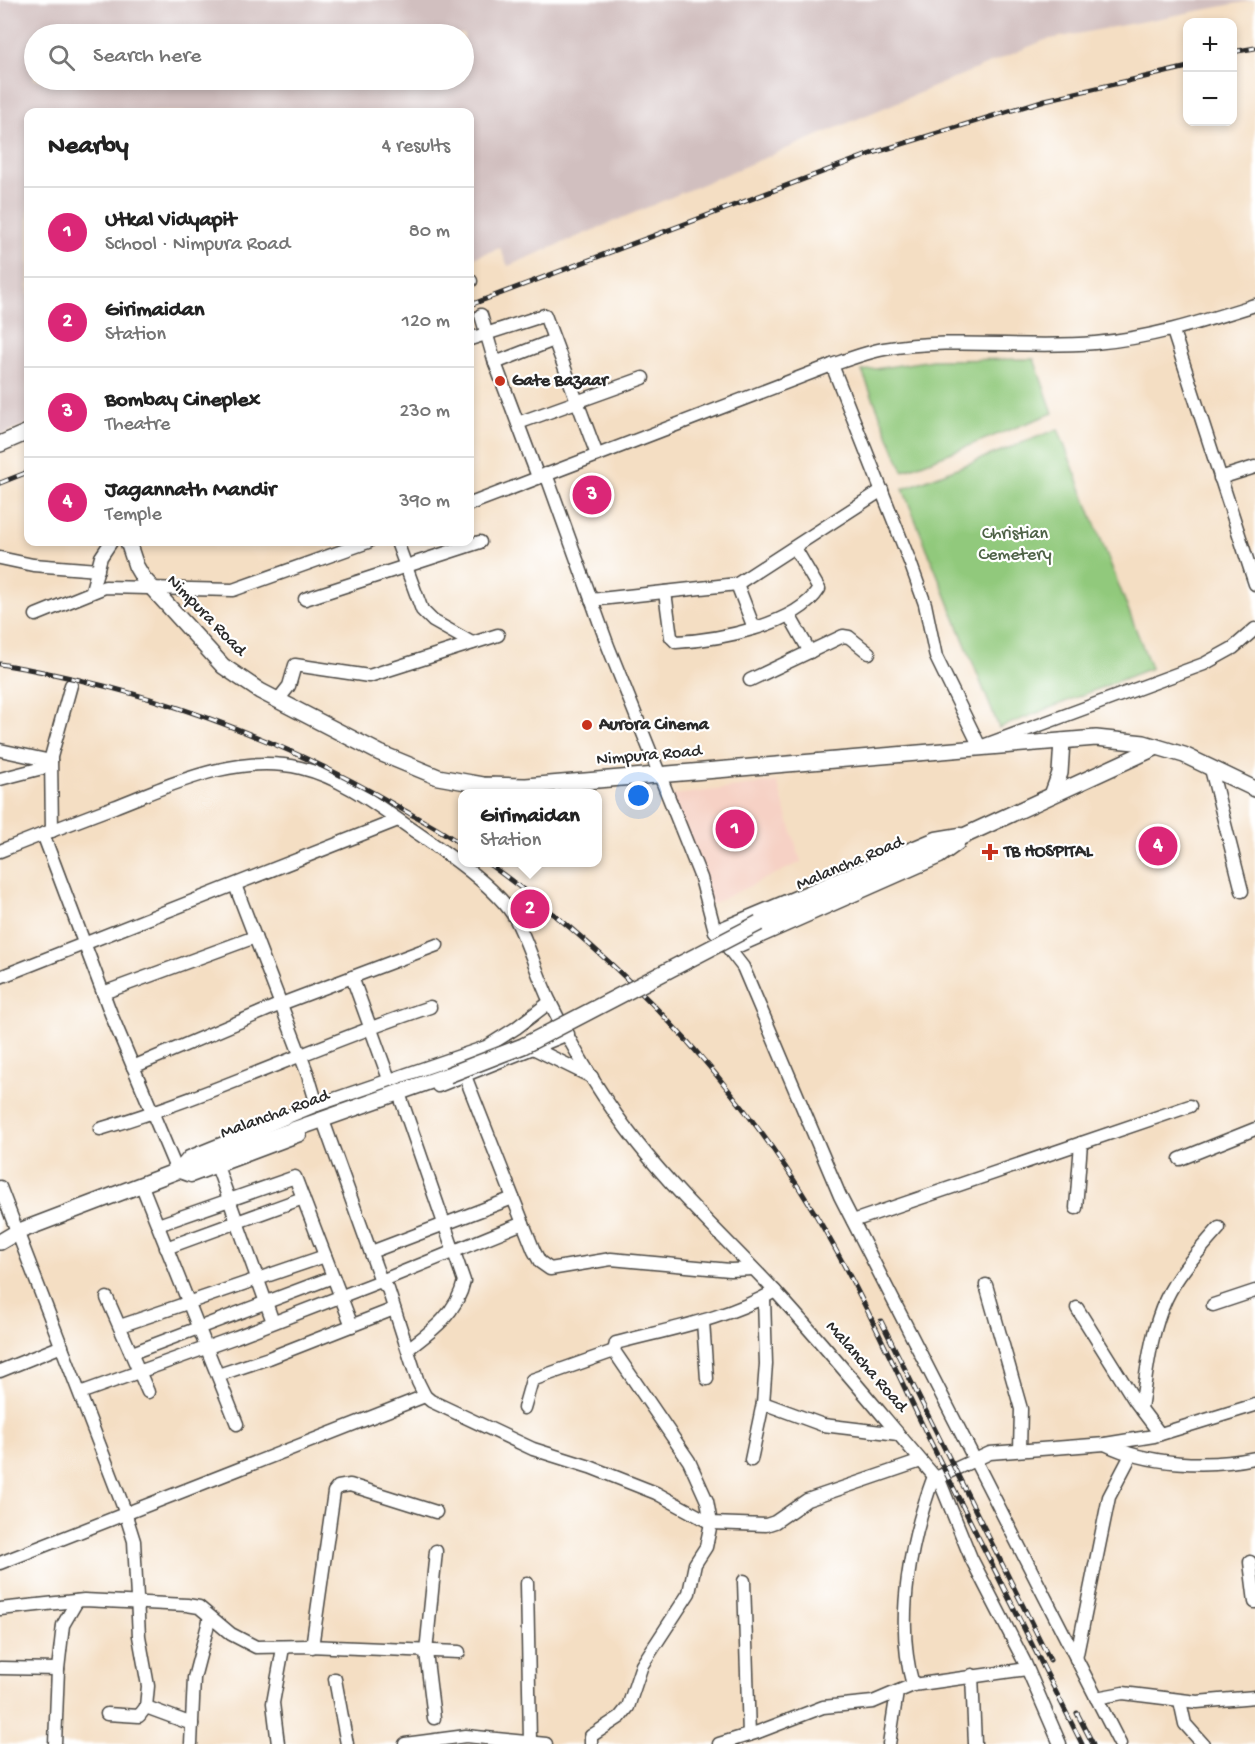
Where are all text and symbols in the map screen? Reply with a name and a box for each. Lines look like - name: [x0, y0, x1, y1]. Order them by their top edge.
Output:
- map controls: [1183, 18, 1237, 126]
- button: +: [1183, 18, 1237, 72]
- search box: [24, 24, 474, 90]
- icon: search: [45, 41, 78, 74]
- text: Search here: [93, 44, 201, 70]
- button: −: [1183, 72, 1237, 126]
- text: Nearby: [48, 132, 129, 163]
- text: 4 results: [382, 136, 450, 159]
- text: Utkal Vidyapit: [105, 208, 236, 234]
- text: 1: [63, 221, 72, 244]
- text: 80 m: [409, 221, 450, 244]
- text: School · Nimpura Road: [105, 234, 290, 257]
- text: Girimaidan: [105, 298, 204, 324]
- text: 2: [63, 311, 72, 334]
- text: 120 m: [402, 311, 450, 334]
- text: Station: [105, 324, 166, 347]
- place label: Gate Bazaar: [512, 371, 610, 392]
- marker: Gate Bazaar: [493, 374, 507, 388]
- text: Bombay Cineplex: [105, 388, 260, 414]
- text: 3: [62, 401, 73, 424]
- text: 230 m: [400, 401, 450, 424]
- text: Theatre: [105, 414, 170, 437]
- pin: 3: [572, 472, 612, 518]
- text: Jagannath Mandir: [105, 478, 276, 504]
- text: 4: [63, 491, 72, 514]
- text: 390 m: [399, 491, 450, 514]
- text: Temple: [105, 504, 162, 527]
- park label: Christian Cemetery: [979, 524, 1052, 566]
- street label: Nimpura Road: [162, 571, 251, 662]
- place label: Aurora Cinema: [598, 715, 710, 736]
- marker: Aurora Cinema: [580, 718, 594, 732]
- street label: Nimpura Road: [595, 741, 704, 771]
- your location: [624, 781, 653, 810]
- popup: [458, 789, 602, 867]
- text: Girimaidan: [480, 804, 580, 830]
- pin: 1: [716, 806, 754, 852]
- pin: 4: [1138, 824, 1178, 868]
- text: Station: [480, 830, 541, 853]
- street label: Malancha Road: [793, 831, 908, 896]
- place label: TB HOSPITAL: [1002, 842, 1094, 863]
- marker: TB HOSPITAL: [981, 843, 999, 861]
- pin: 2: [510, 886, 550, 932]
- street label: Malancha Road: [218, 1085, 334, 1144]
- street label: Malancha Road: [821, 1317, 912, 1418]

